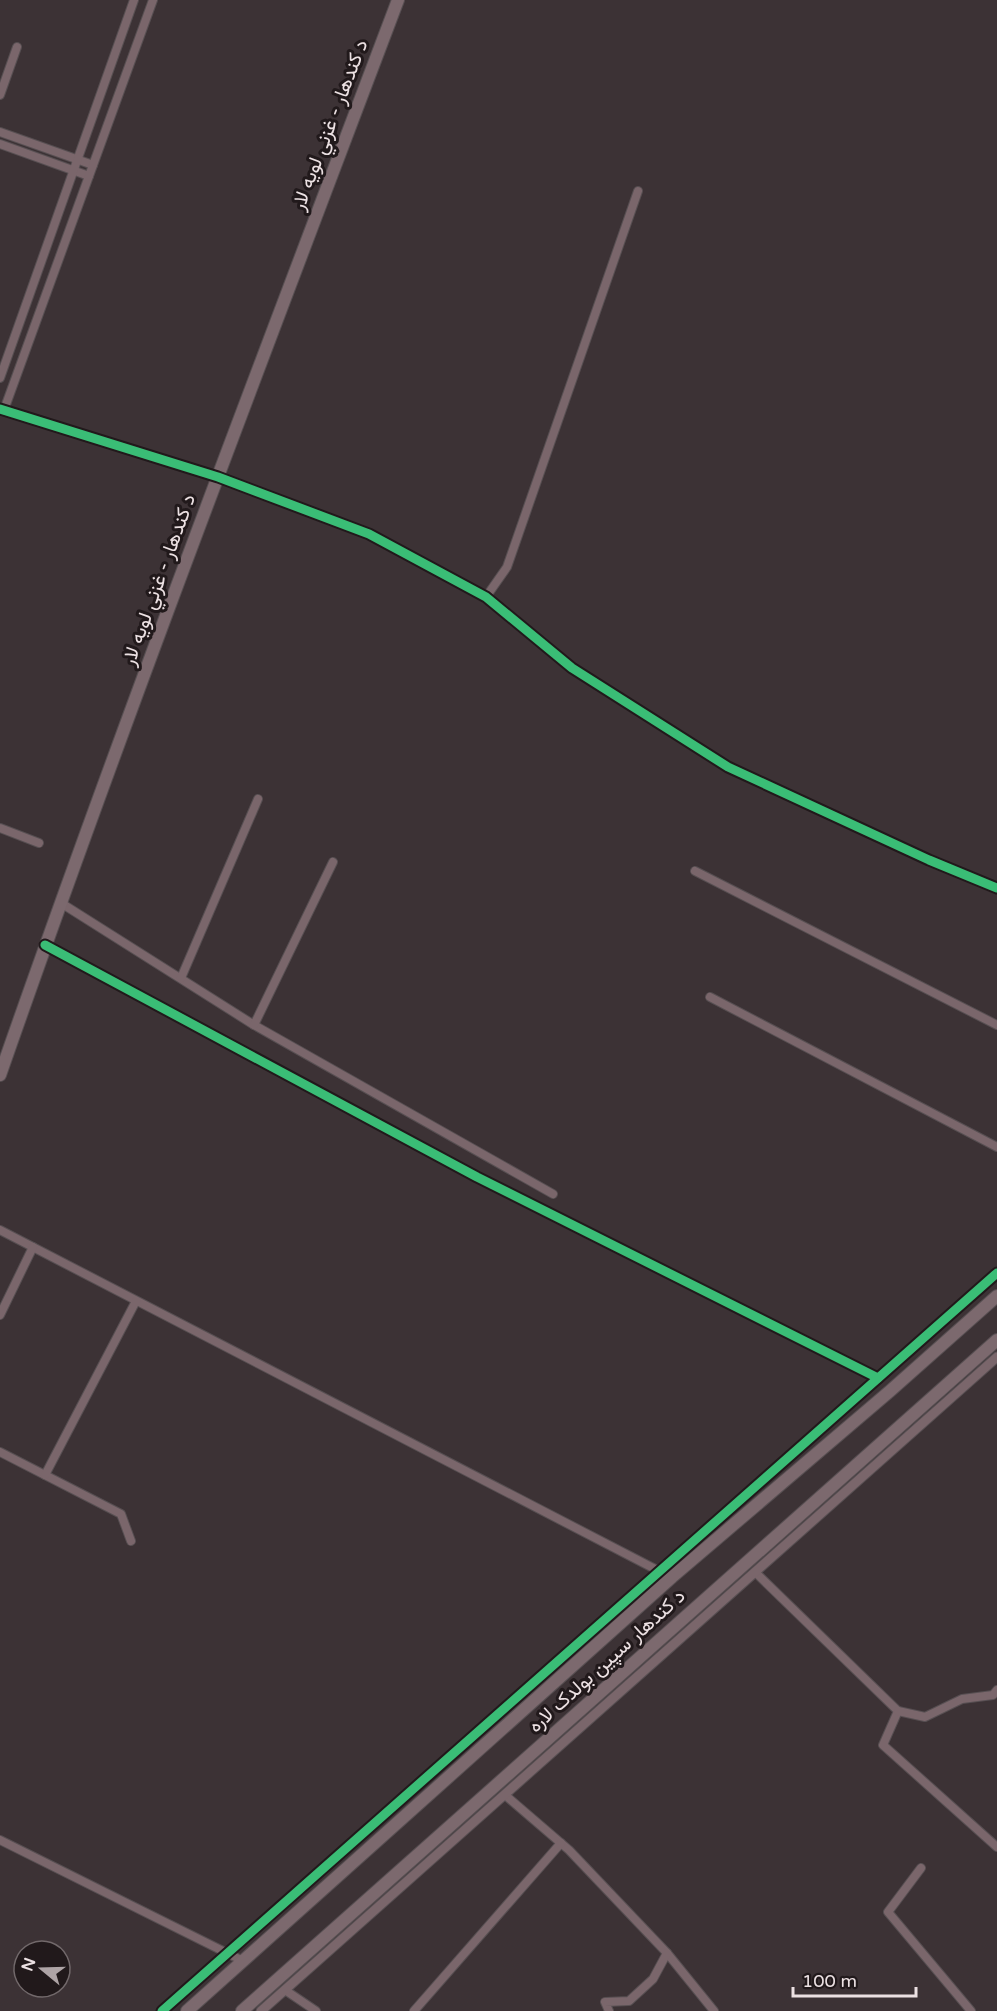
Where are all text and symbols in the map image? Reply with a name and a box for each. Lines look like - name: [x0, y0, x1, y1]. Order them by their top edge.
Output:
- street label: د کندهار - غزني لويه لار: [286, 36, 377, 216]
- street label: د کندهار - غزني لويه لار: [116, 491, 205, 671]
- street label: د کندهار سپین بولدک لاره: [523, 1584, 691, 1739]
- north arrow: [12, 1939, 72, 1999]
- text: N: [17, 1955, 40, 1974]
- scale bar: [793, 1960, 916, 1998]
- text: 100 m: [802, 1970, 857, 1992]

